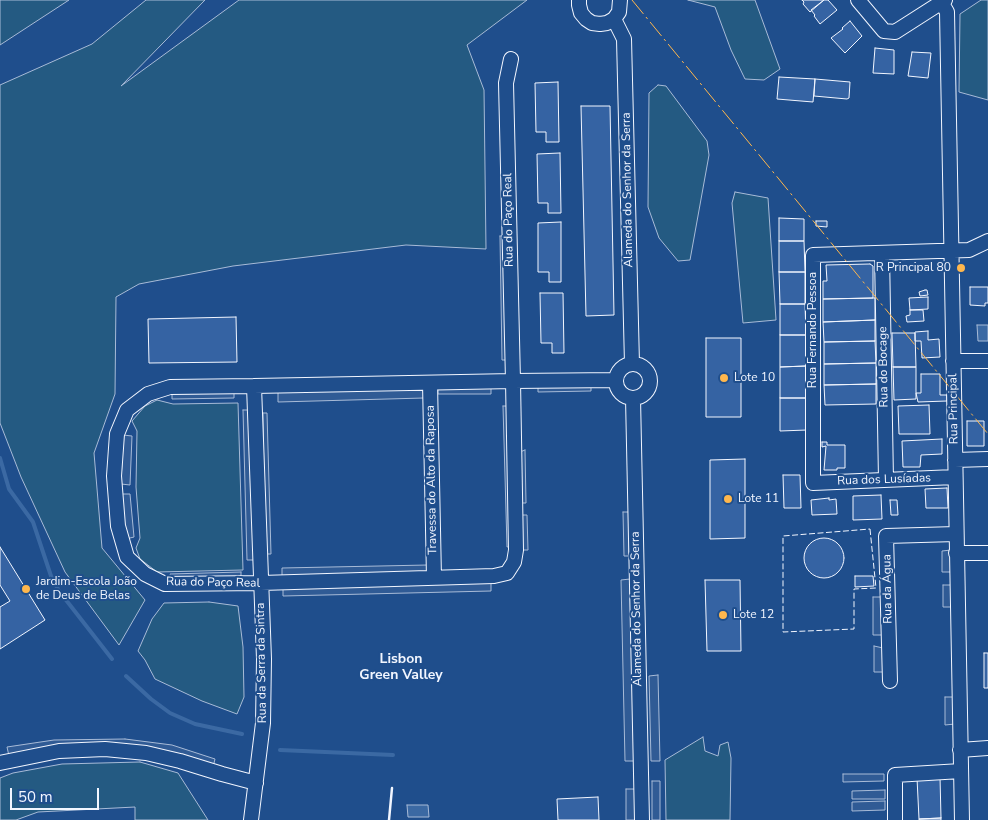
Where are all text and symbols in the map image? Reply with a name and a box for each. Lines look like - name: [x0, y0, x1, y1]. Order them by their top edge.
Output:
- street label: Alameda do Senhor da Serra: [619, 112, 637, 268]
- street label: Rua do Paço Real: [501, 173, 517, 267]
- place label: R Principal 80: [876, 261, 951, 275]
- marker: R Principal 80: [955, 262, 967, 274]
- street label: Rua Fernando Pessoa: [806, 272, 820, 388]
- street label: Rua do Bocage: [876, 326, 892, 408]
- place label: Lote 10: [734, 371, 775, 385]
- marker: Lote 10: [718, 372, 730, 384]
- street label: Rua Principal: [946, 373, 962, 445]
- street label: Travessa do Alto da Raposa: [423, 405, 441, 555]
- street label: Rua dos Lusíadas: [837, 471, 931, 489]
- place label: Lote 11: [738, 492, 779, 506]
- marker: Lote 11: [722, 493, 734, 505]
- street label: Alameda do Senhor da Serra: [628, 531, 646, 687]
- street label: Rua da Água: [880, 554, 896, 624]
- place label: Jardim-Escola João de Deus de Belas: [36, 575, 137, 603]
- street label: Rua do Paço Real: [166, 575, 260, 591]
- marker: Jardim-Escola João de Deus de Belas: [20, 583, 32, 595]
- street label: Rua da Serra da Sintra: [254, 603, 270, 723]
- place label: Lote 12: [733, 608, 774, 622]
- marker: Lote 12: [717, 609, 729, 621]
- district label: Lisbon Green Valley: [359, 652, 443, 684]
- scale bar: [12, 778, 101, 810]
- text: 50 m: [18, 787, 53, 807]

